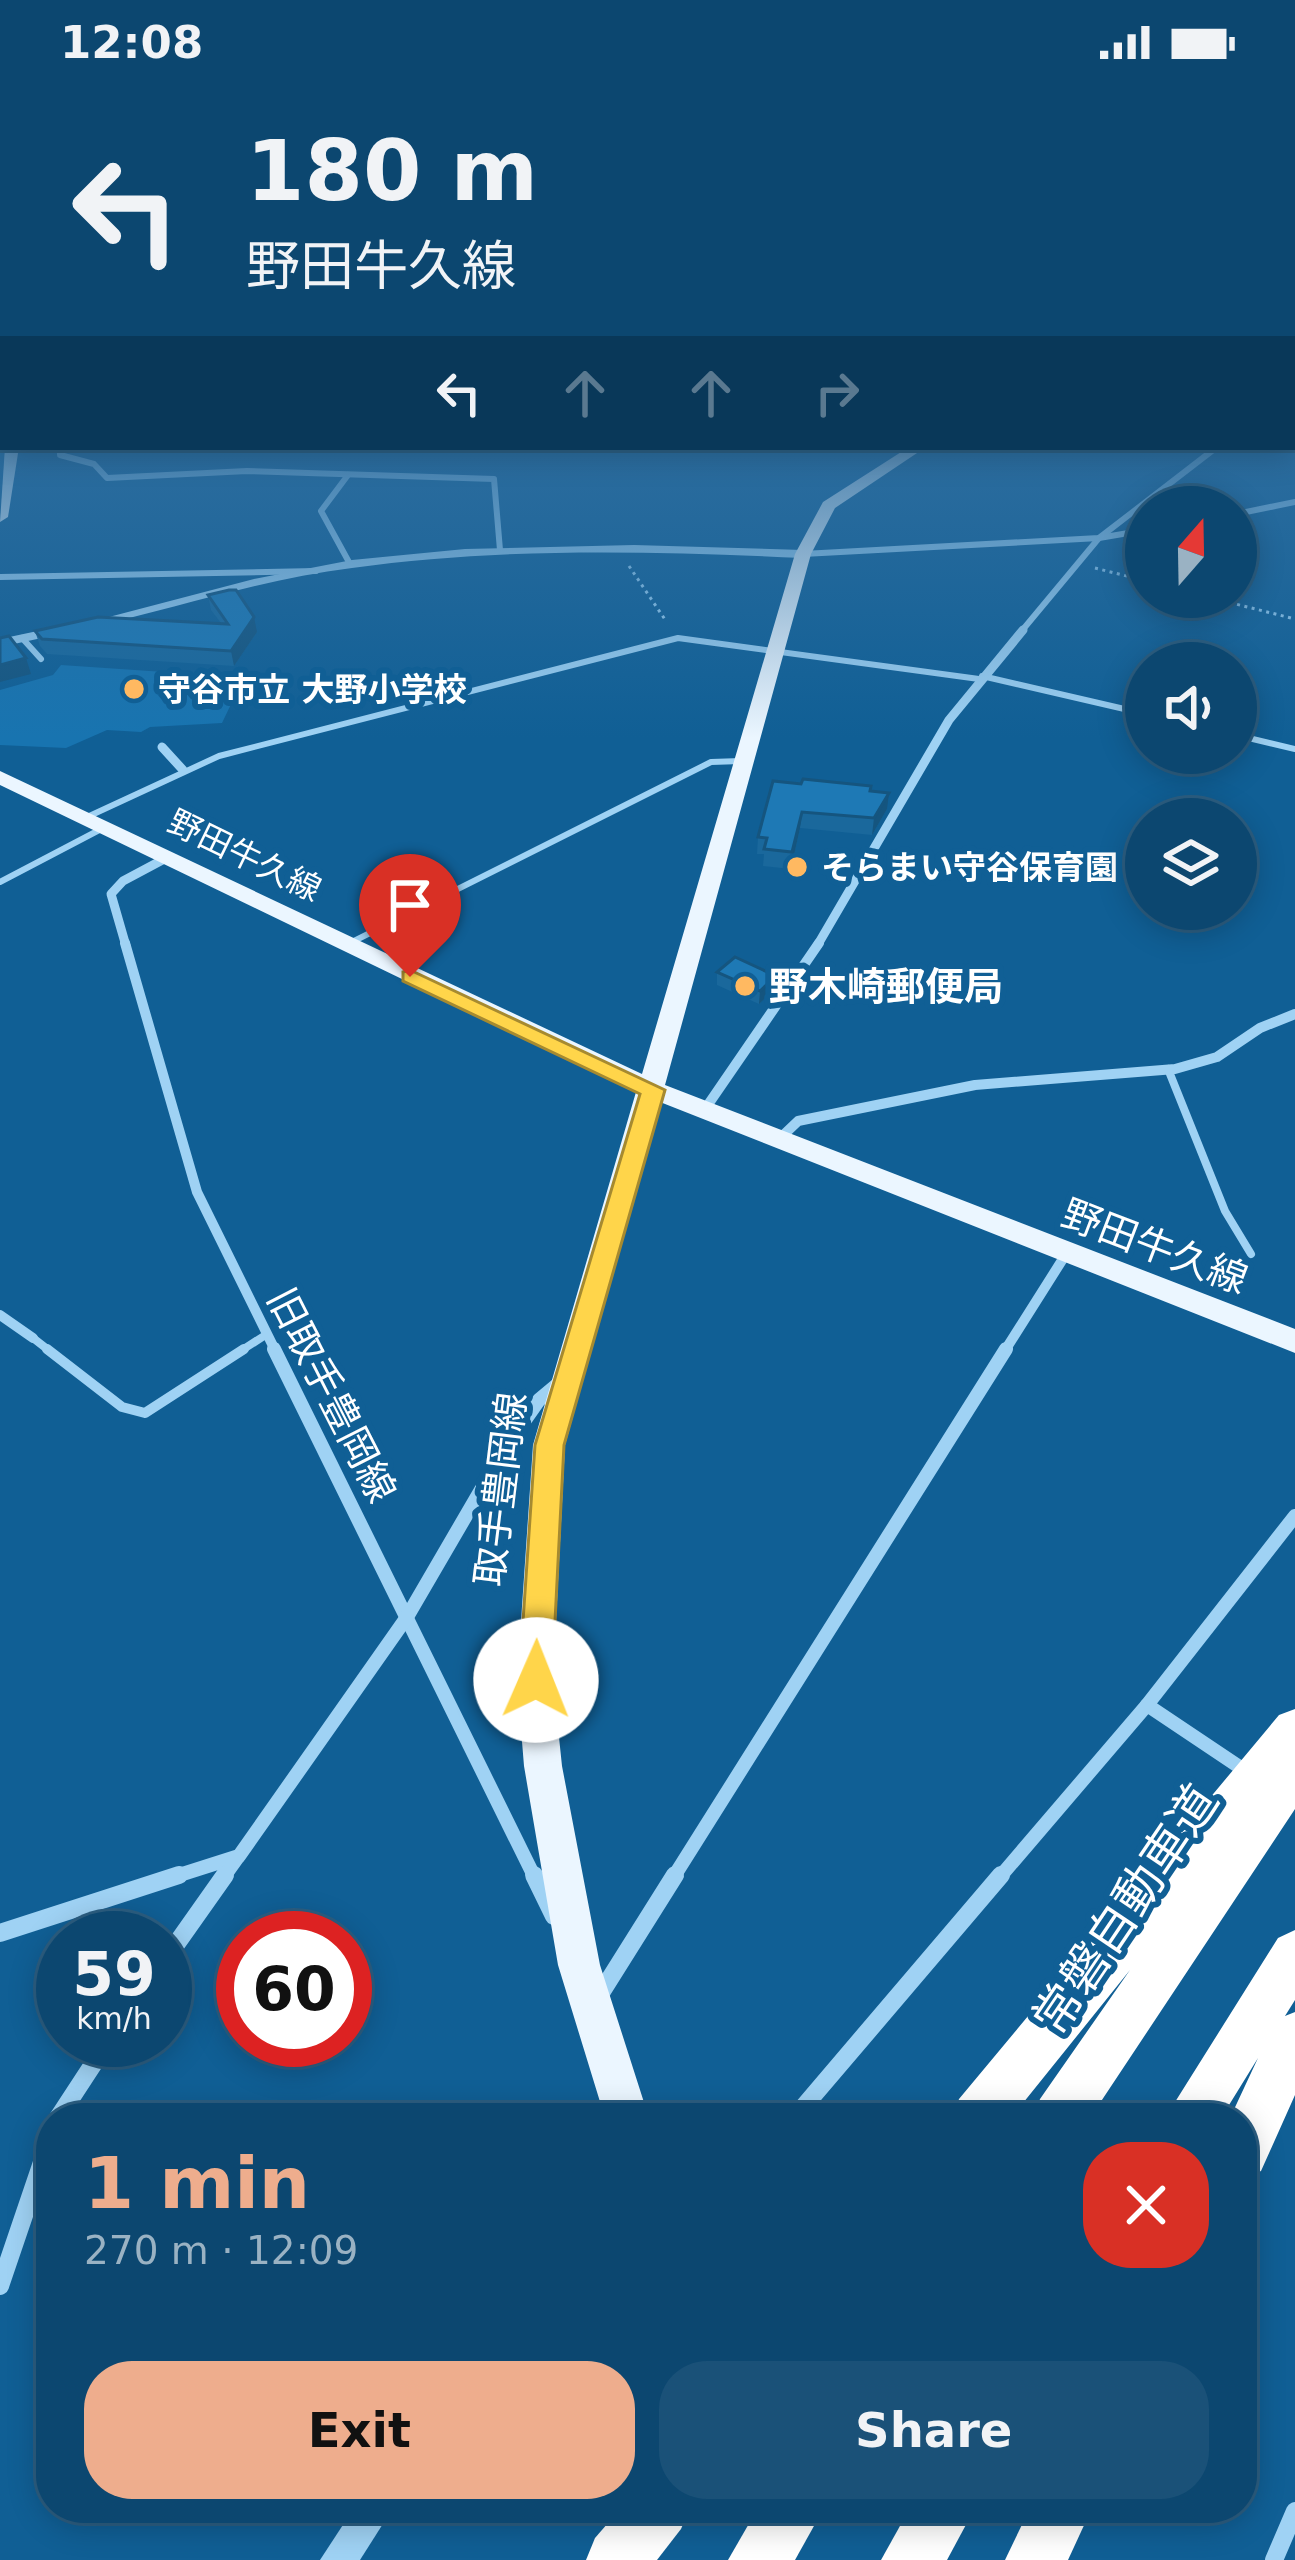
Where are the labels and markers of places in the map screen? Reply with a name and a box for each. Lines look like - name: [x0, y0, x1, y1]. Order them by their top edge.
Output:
- place label: 守谷市立 大野小学校: [158, 670, 467, 709]
- marker: 守谷市立 大野小学校: [121, 676, 147, 702]
- place label: そらまい守谷保育園: [821, 848, 1118, 887]
- pin: [359, 854, 461, 977]
- marker: そらまい守谷保育園: [784, 854, 810, 880]
- place label: 野木崎郵便局: [769, 964, 1003, 1009]
- marker: 野木崎郵便局: [732, 973, 758, 999]

